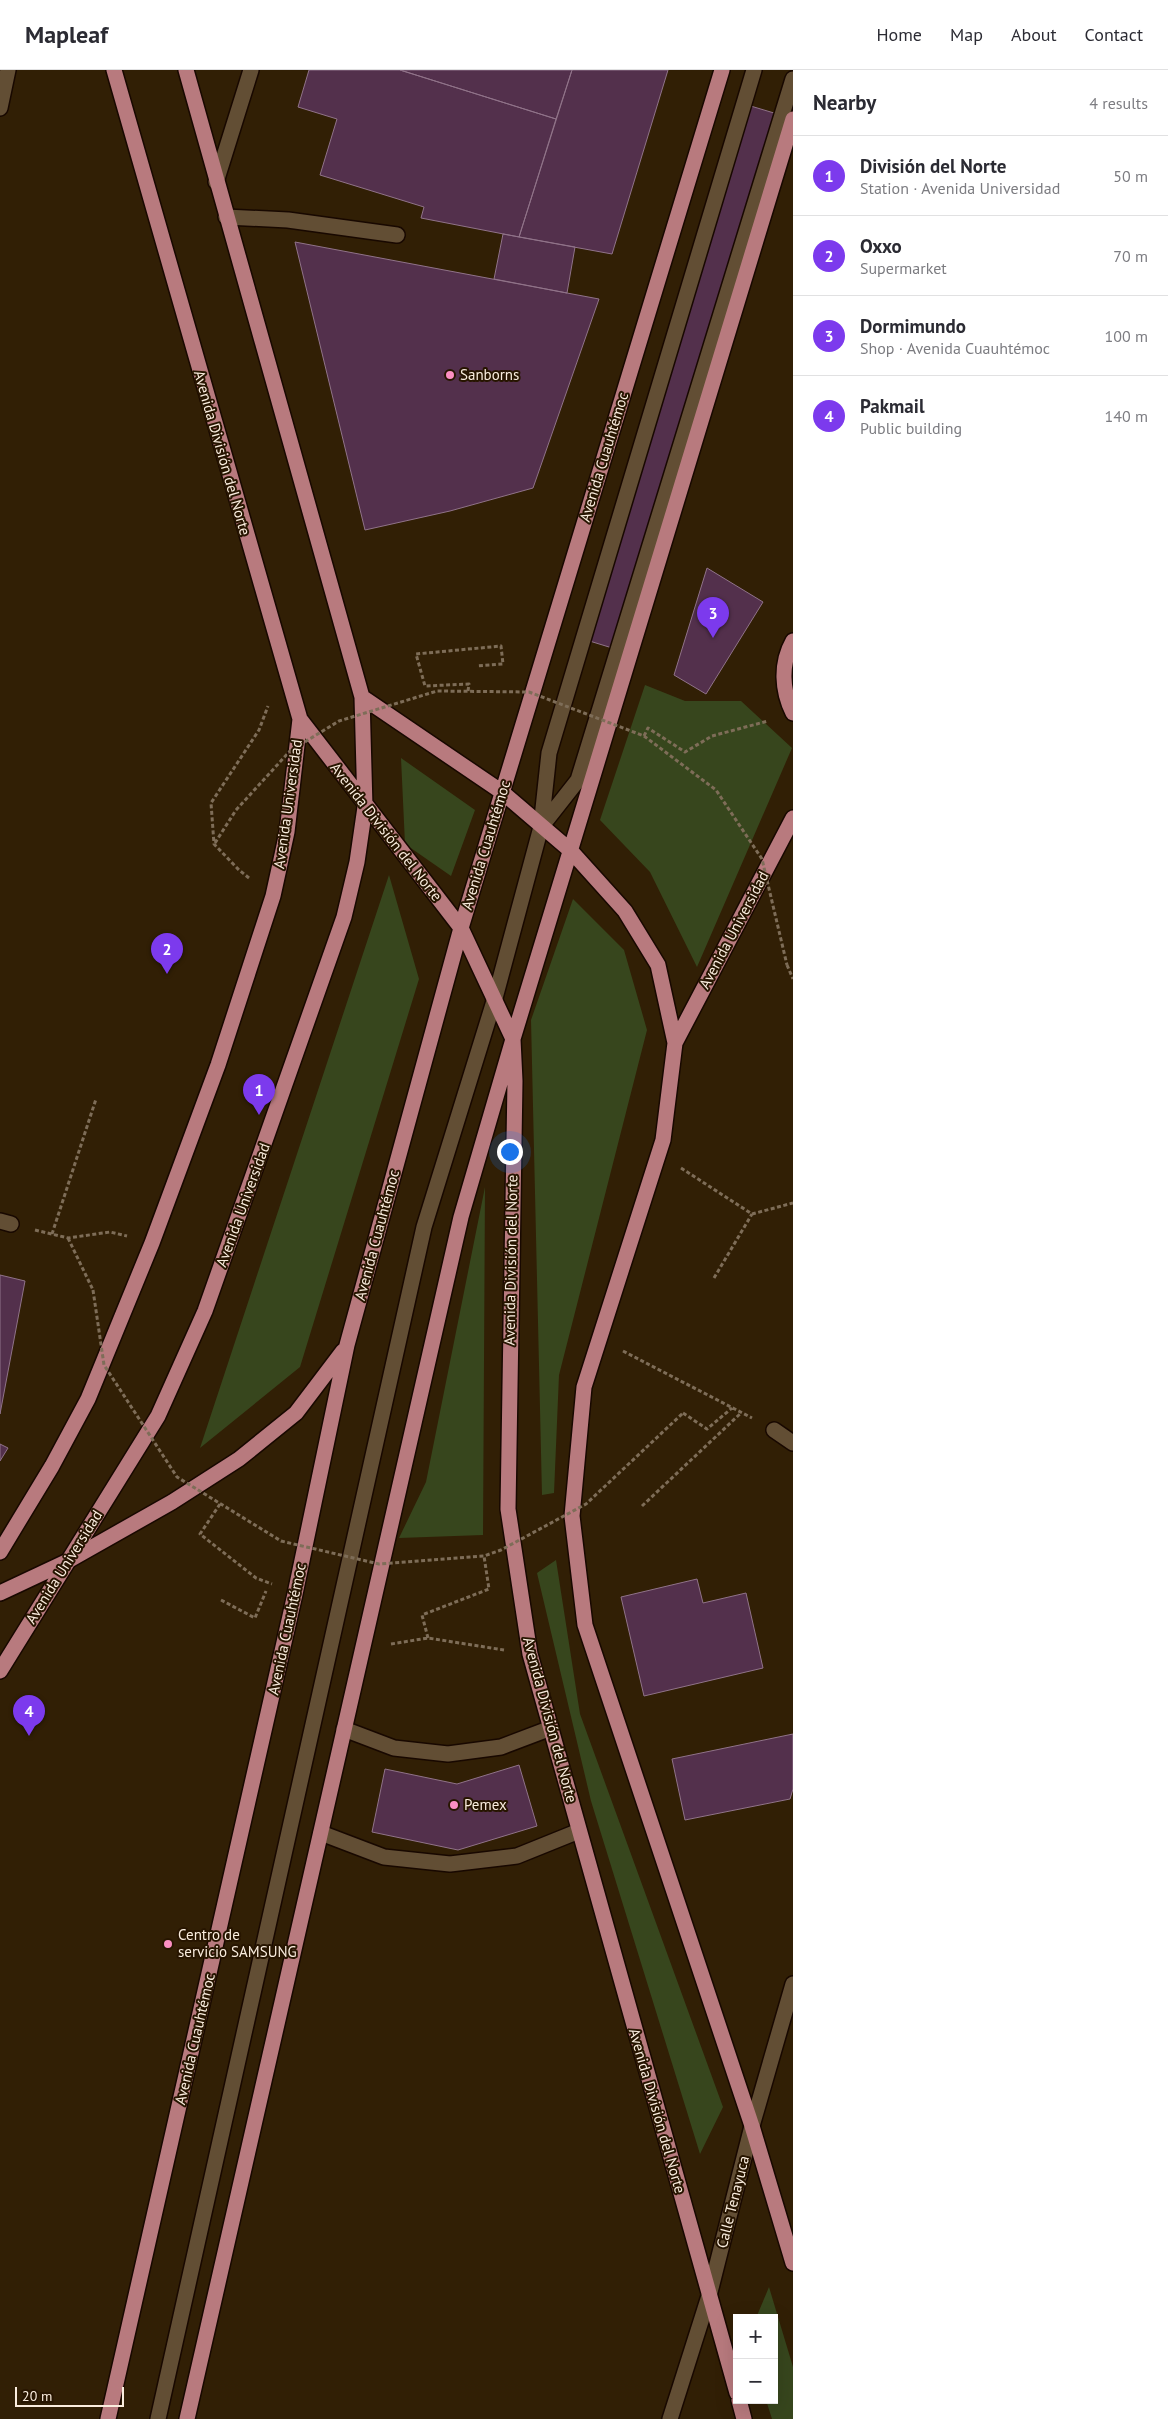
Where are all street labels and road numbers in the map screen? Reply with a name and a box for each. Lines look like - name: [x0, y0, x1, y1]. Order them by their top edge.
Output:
- street label: Avenida División del Norte: [190, 368, 255, 538]
- street label: Avenida Cuauhtémoc: [575, 390, 632, 524]
- street label: Avenida Universidad: [269, 738, 306, 870]
- street label: Avenida División del Norte: [326, 759, 446, 905]
- street label: Avenida Cuauhtémoc: [457, 778, 514, 912]
- street label: Avenida Universidad: [695, 868, 773, 992]
- street label: Avenida Universidad: [211, 1140, 274, 1269]
- street label: Avenida Cuauhtémoc: [350, 1167, 403, 1302]
- street label: Avenida División del Norte: [500, 1175, 521, 1345]
- street label: Avenida Universidad: [21, 1506, 106, 1627]
- street label: Avenida Cuauhtémoc: [263, 1561, 310, 1697]
- street label: Avenida División del Norte: [519, 1635, 582, 1805]
- street label: Avenida Cuauhtémoc: [170, 1971, 219, 2106]
- street label: Avenida División del Norte: [625, 2026, 690, 2196]
- street label: Calle Tenayuca: [712, 2154, 753, 2250]

